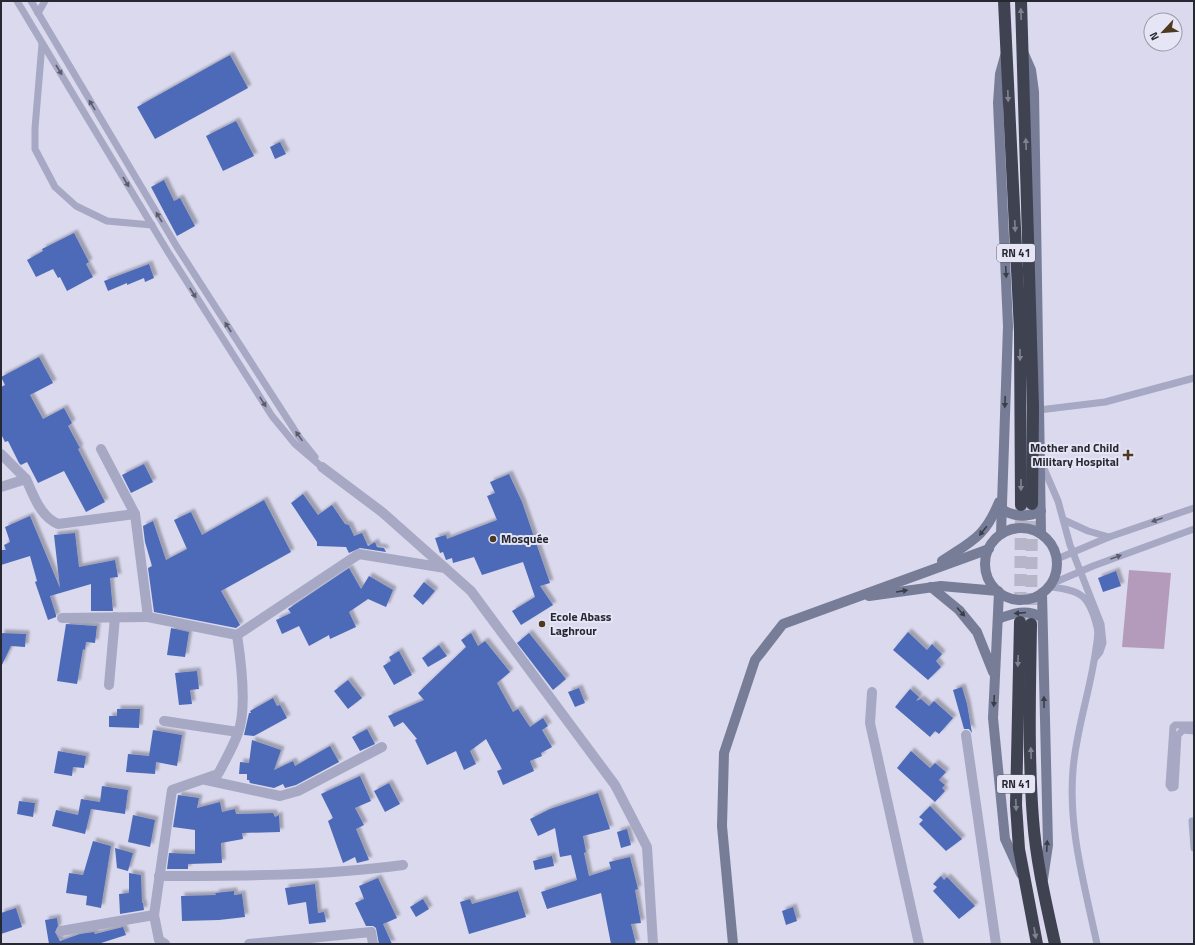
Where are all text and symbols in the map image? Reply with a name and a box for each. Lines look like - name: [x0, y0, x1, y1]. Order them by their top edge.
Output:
- one-way arrow: [1018, 8, 1025, 20]
- north arrow: [1143, 12, 1183, 52]
- text: N: [1145, 29, 1163, 43]
- one-way arrow: [55, 64, 62, 76]
- one-way arrow: [1005, 90, 1012, 102]
- one-way arrow: [89, 99, 96, 111]
- one-way arrow: [1022, 138, 1029, 150]
- one-way arrow: [122, 176, 129, 188]
- one-way arrow: [155, 212, 163, 222]
- one-way arrow: [1012, 220, 1018, 233]
- road number: RN 41: [997, 244, 1035, 262]
- one-way arrow: [1002, 266, 1009, 278]
- one-way arrow: [190, 287, 197, 299]
- one-way arrow: [224, 321, 232, 332]
- one-way arrow: [1017, 349, 1023, 362]
- one-way arrow: [1002, 396, 1009, 408]
- one-way arrow: [259, 397, 267, 408]
- one-way arrow: [295, 430, 303, 441]
- place label: Mother and Child Military Hospital: [1030, 438, 1119, 471]
- marker: Mother and Child Military Hospital: [1122, 449, 1134, 461]
- one-way arrow: [1018, 479, 1024, 492]
- one-way arrow: [1151, 518, 1163, 524]
- one-way arrow: [979, 525, 988, 536]
- place label: Mosquée: [501, 529, 549, 548]
- marker: Mosquée: [488, 534, 498, 544]
- one-way arrow: [1111, 554, 1123, 560]
- one-way arrow: [896, 588, 908, 594]
- place label: Ecole Abass Laghrour: [550, 607, 612, 640]
- one-way arrow: [956, 607, 965, 617]
- one-way arrow: [1014, 609, 1026, 616]
- marker: Ecole Abass Laghrour: [537, 619, 547, 629]
- one-way arrow: [1015, 655, 1022, 667]
- one-way arrow: [991, 695, 997, 708]
- one-way arrow: [1041, 695, 1047, 708]
- one-way arrow: [1028, 746, 1034, 759]
- road number: RN 41: [997, 775, 1035, 793]
- one-way arrow: [1013, 799, 1020, 811]
- one-way arrow: [1043, 840, 1050, 852]
- one-way arrow: [1032, 927, 1038, 939]

